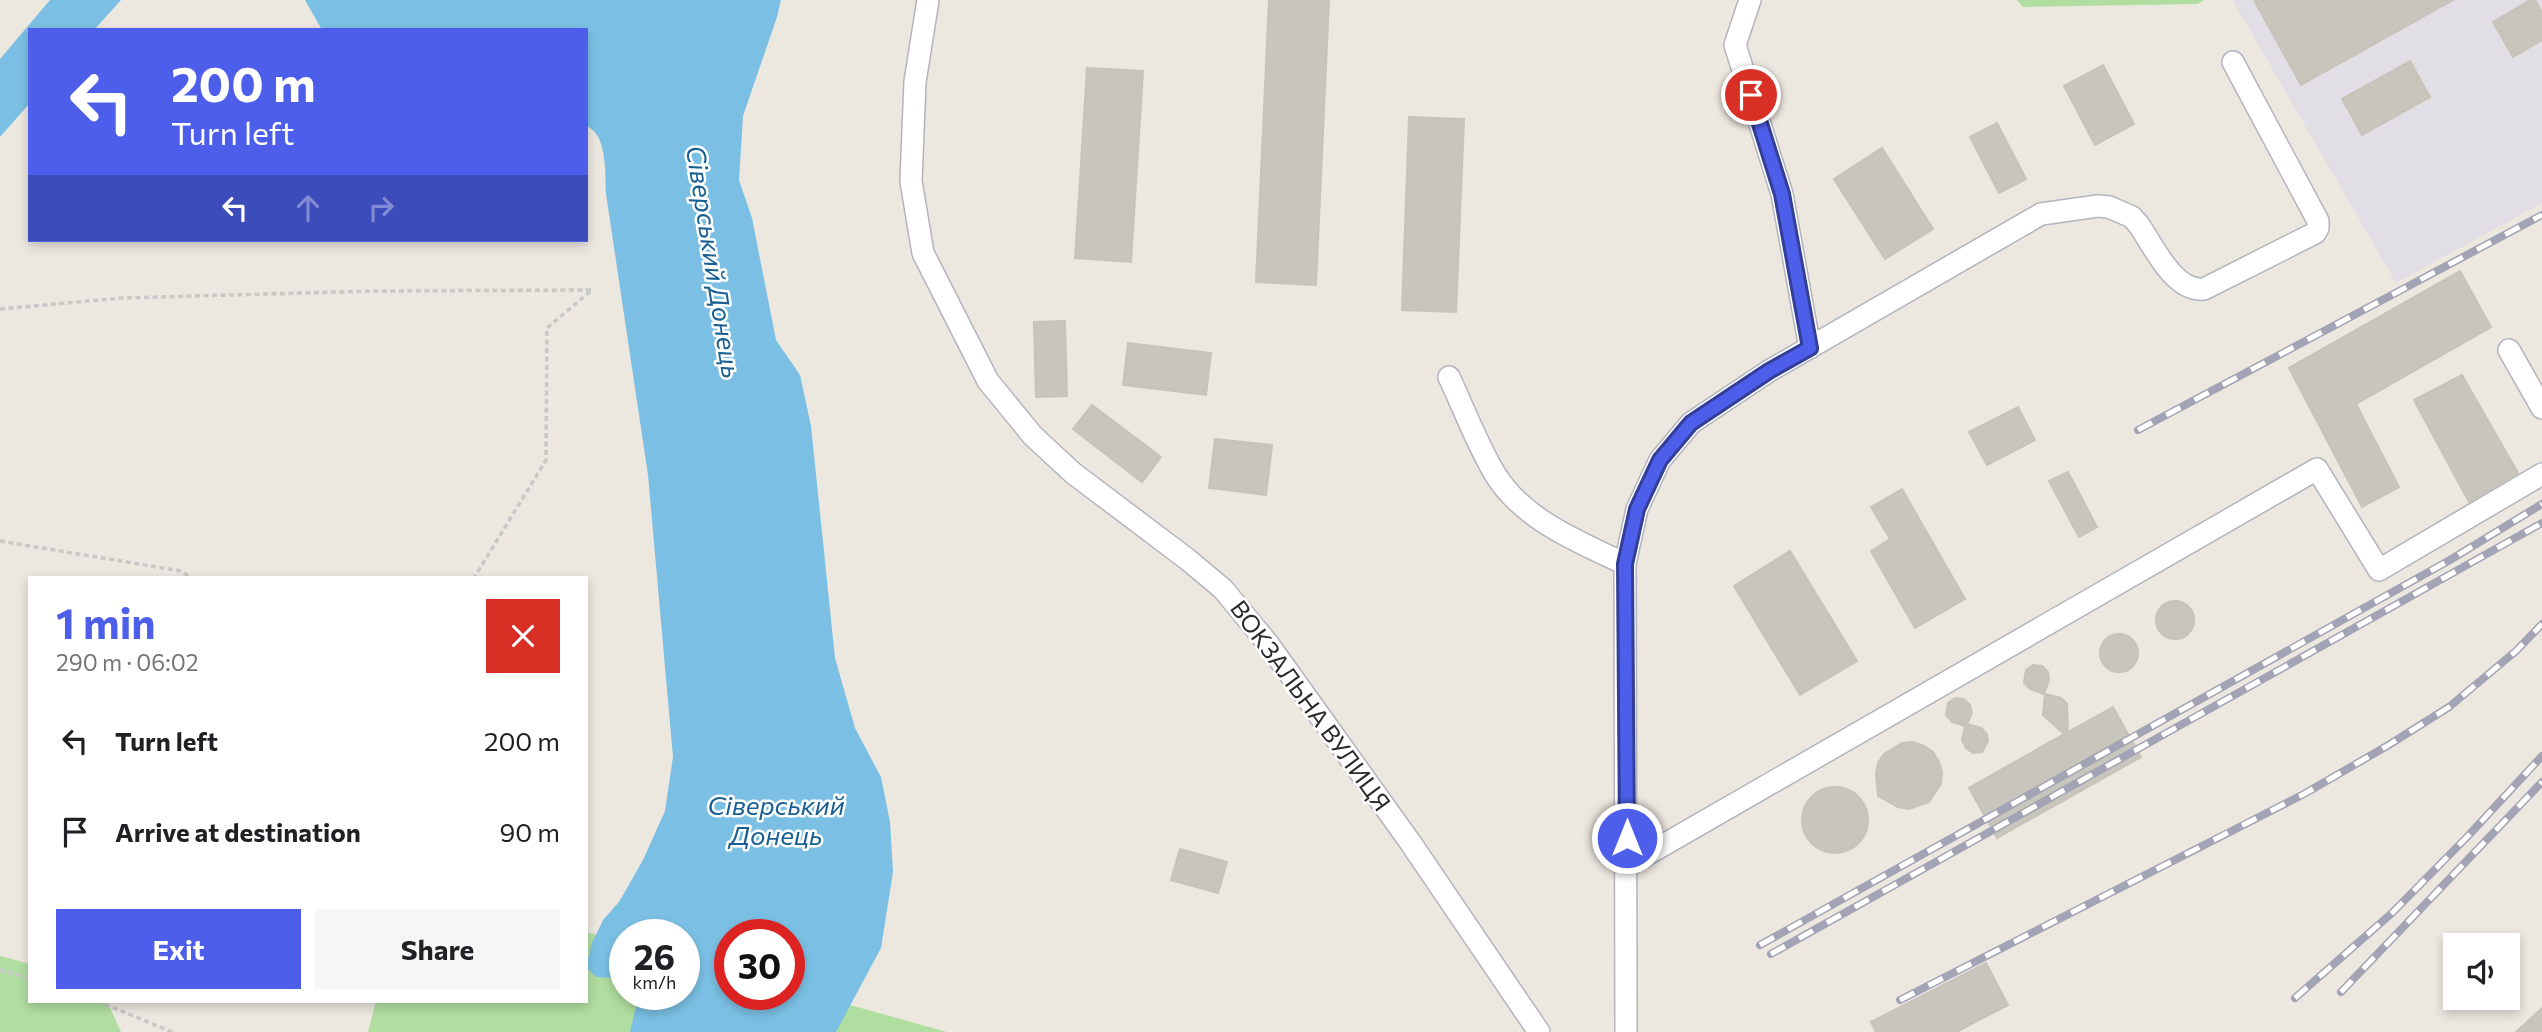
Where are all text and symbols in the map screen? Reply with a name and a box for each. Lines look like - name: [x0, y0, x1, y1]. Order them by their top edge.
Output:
- text: 200 m: [171, 52, 316, 112]
- icon: left: [56, 56, 147, 147]
- pin: [1721, 65, 1781, 125]
- icon: arrive: [1732, 76, 1770, 114]
- text: Turn left: [171, 112, 295, 152]
- water label: Сіверський Донець: [681, 143, 748, 380]
- icon: left: [216, 189, 254, 227]
- icon: ahead: [289, 189, 327, 227]
- icon: right: [362, 189, 400, 227]
- street label: ВОКЗАЛЬНА ВУЛИЦЯ: [1225, 594, 1397, 816]
- text: 1 min: [56, 596, 156, 648]
- button: close: [486, 599, 560, 673]
- text: 290 m · 06:02: [56, 648, 198, 676]
- icon: left: [56, 722, 94, 760]
- text: Turn left: [115, 725, 218, 756]
- text: 200 m: [484, 725, 560, 756]
- water label: Сіверський Донець: [707, 789, 845, 850]
- position arrow: [1590, 801, 1664, 875]
- icon: arrive: [56, 813, 94, 851]
- text: Arrive at destination: [115, 816, 361, 847]
- text: 90 m: [500, 816, 560, 847]
- button: Exit: [56, 909, 301, 989]
- button: Share: [315, 909, 560, 989]
- speed limit sign: 30: [714, 919, 805, 1010]
- map controls: [2443, 933, 2520, 1010]
- button: sound: [2443, 933, 2520, 1010]
- text: 26: [634, 934, 675, 977]
- text: km/h: [633, 971, 676, 993]

